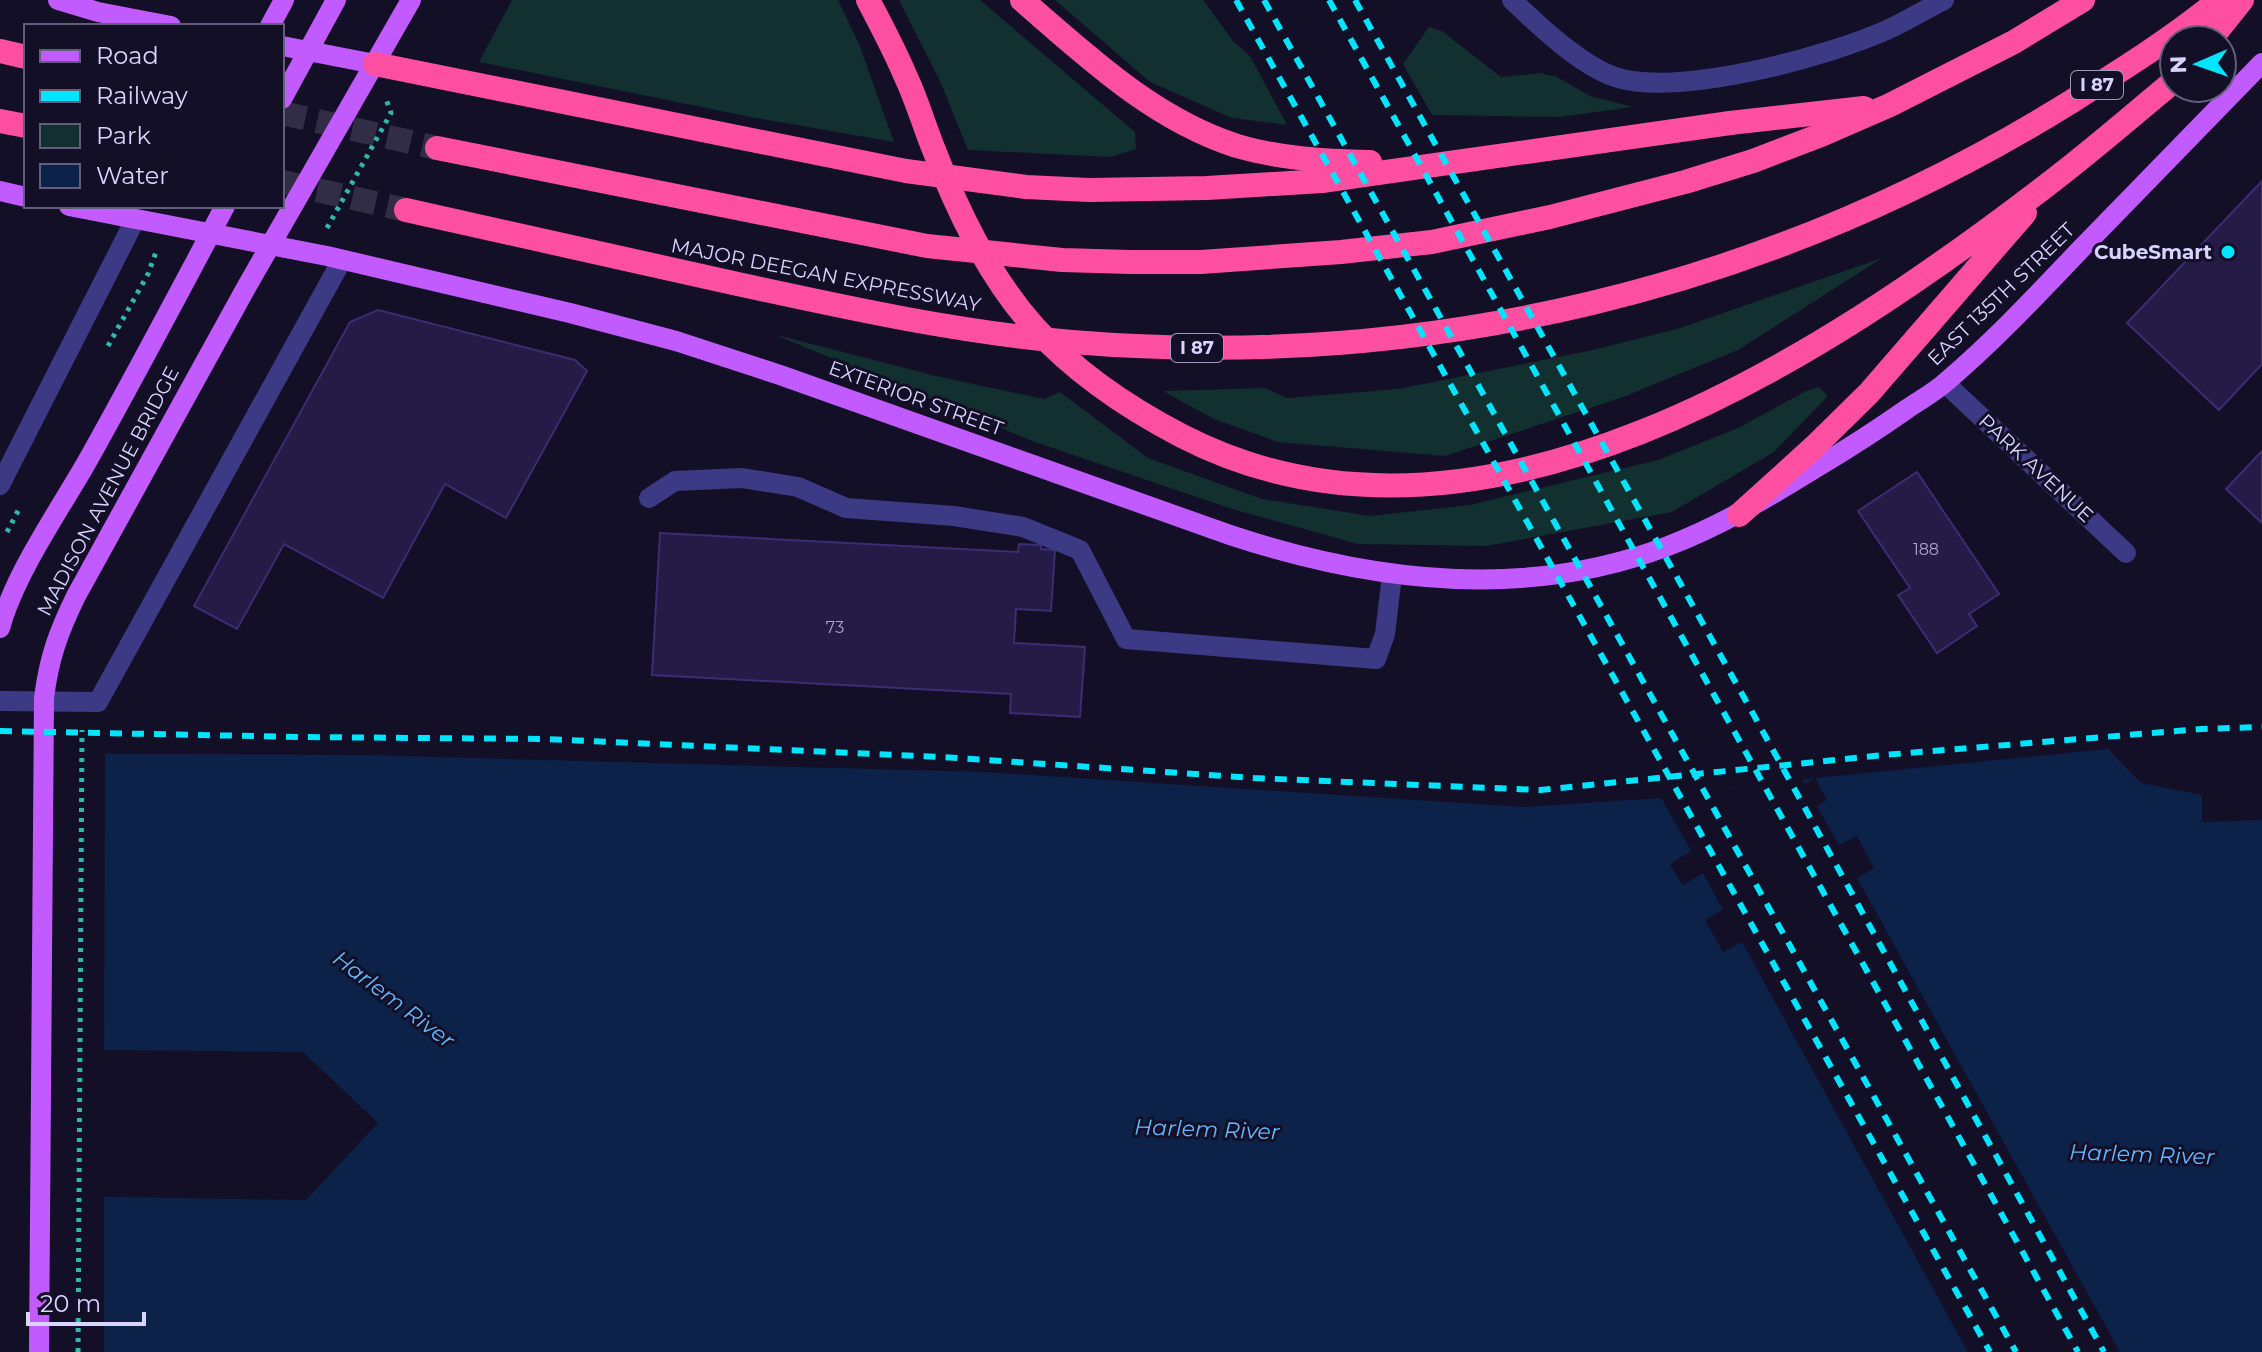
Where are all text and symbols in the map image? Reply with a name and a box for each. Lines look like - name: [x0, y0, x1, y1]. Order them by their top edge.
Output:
- legend: [24, 24, 284, 208]
- north arrow: [2158, 24, 2238, 104]
- text: Road: [96, 41, 159, 70]
- text: N: [2165, 55, 2192, 74]
- road number: I 87: [2071, 71, 2123, 99]
- text: Railway: [96, 81, 188, 110]
- text: Park: [96, 121, 151, 150]
- text: Water: [96, 161, 169, 190]
- street label: EAST 135TH STREET: [1922, 217, 2080, 370]
- street label: MAJOR DEEGAN EXPRESSWAY: [669, 233, 983, 317]
- place label: CubeSmart: [2094, 240, 2212, 264]
- marker: CubeSmart: [2219, 243, 2237, 261]
- road number: I 87: [1171, 334, 1223, 362]
- street label: EXTERIOR STREET: [826, 355, 1007, 441]
- street label: MADISON AVENUE BRIDGE: [32, 362, 184, 620]
- street label: PARK AVENUE: [1974, 409, 2098, 527]
- house number: 188: [1913, 540, 1939, 559]
- house number: 73: [826, 618, 844, 637]
- water label: Harlem River: [328, 945, 461, 1055]
- water label: Harlem River: [1134, 1113, 1281, 1146]
- water label: Harlem River: [2069, 1138, 2216, 1171]
- scale bar: [28, 1276, 144, 1326]
- text: 20 m: [40, 1289, 101, 1318]

